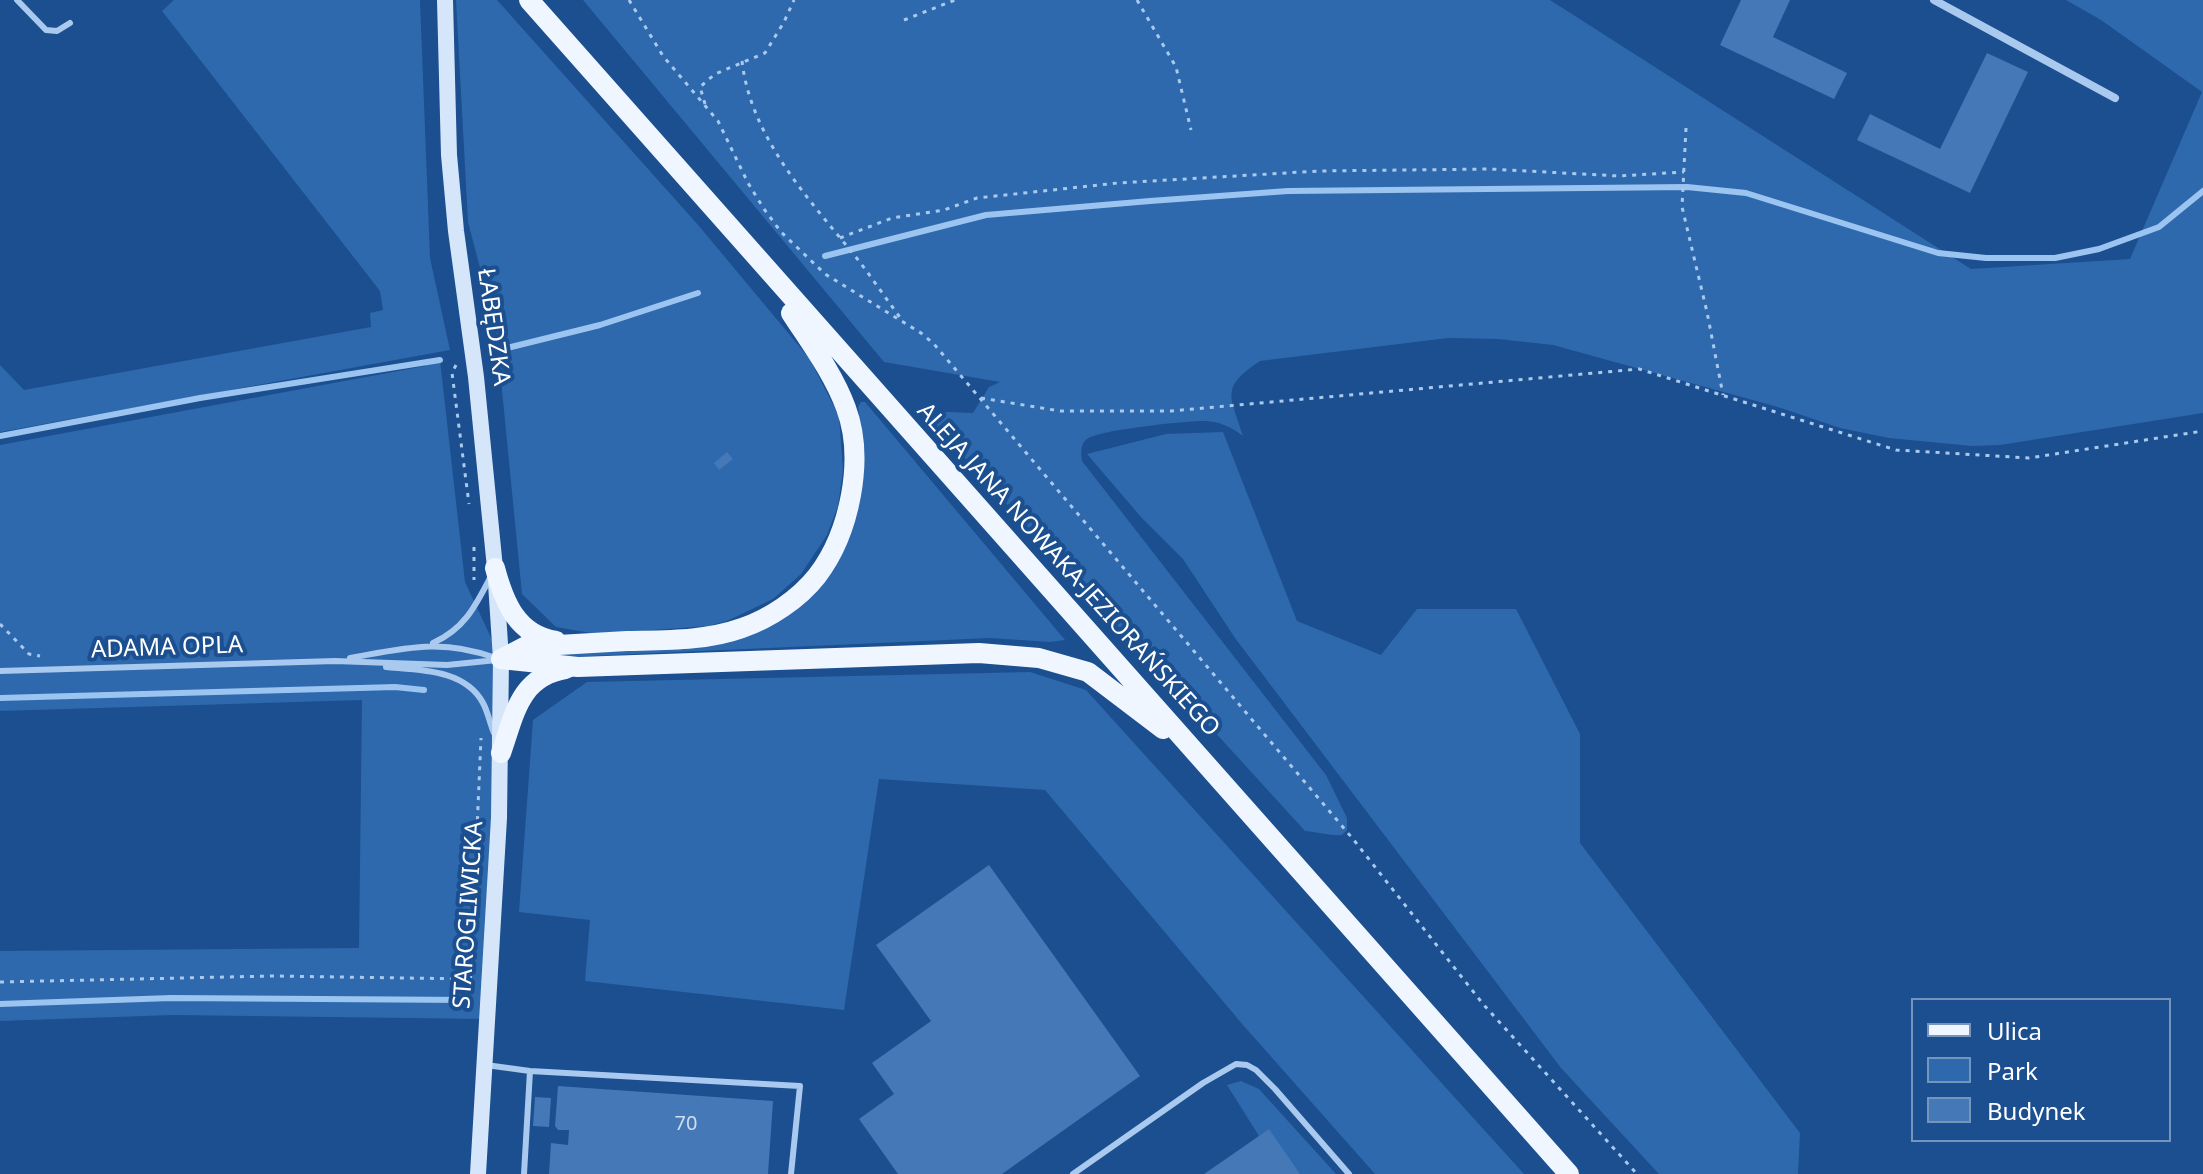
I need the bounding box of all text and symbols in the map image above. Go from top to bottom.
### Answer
street label: ŁABĘDZKA [471,267,515,387]
street label: ALEJA JANA NOWAKA-JEZIORAŃSKIEGO [911,397,1225,743]
street label: ADAMA OPLA [90,631,244,665]
street label: STAROGLIWICKA [448,820,490,1010]
legend [1911,998,2171,1142]
text: Ulica [1987,1014,2042,1047]
text: Park [1987,1054,2038,1087]
text: Budynek [1987,1094,2086,1127]
house number: 70 [675,1112,697,1136]

